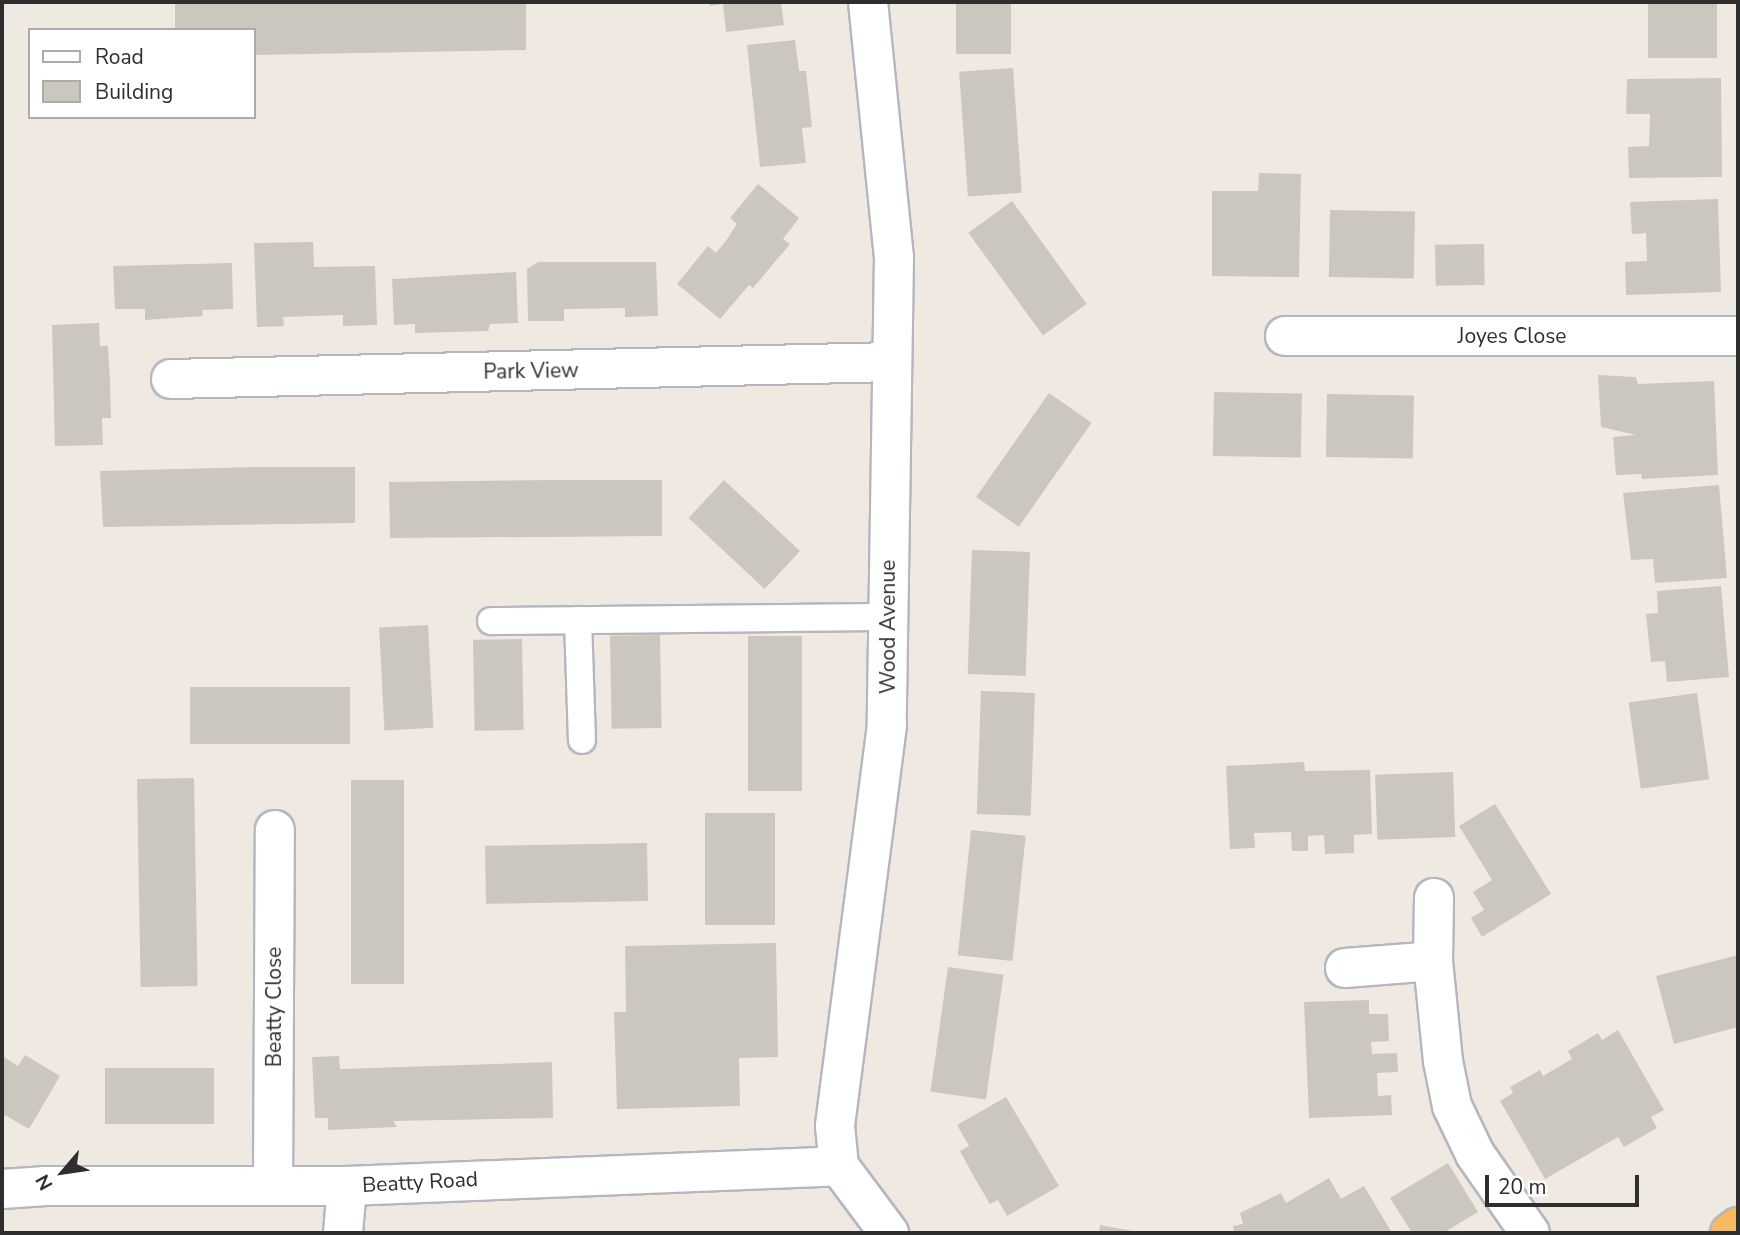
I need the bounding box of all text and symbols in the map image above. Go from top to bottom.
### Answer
legend [28,28,256,119]
text: Road [95,43,144,71]
text: Building [95,78,173,106]
street label: Joyes Close [1458,323,1566,349]
street label: Park View [483,358,579,384]
street label: Wood Avenue [875,560,901,694]
street label: Beatty Close [261,947,287,1067]
north arrow [28,1137,98,1207]
scale bar [1488,1162,1642,1206]
street label: Beatty Road [361,1166,479,1198]
text: N [30,1170,59,1195]
text: 20 m [1498,1173,1547,1201]

